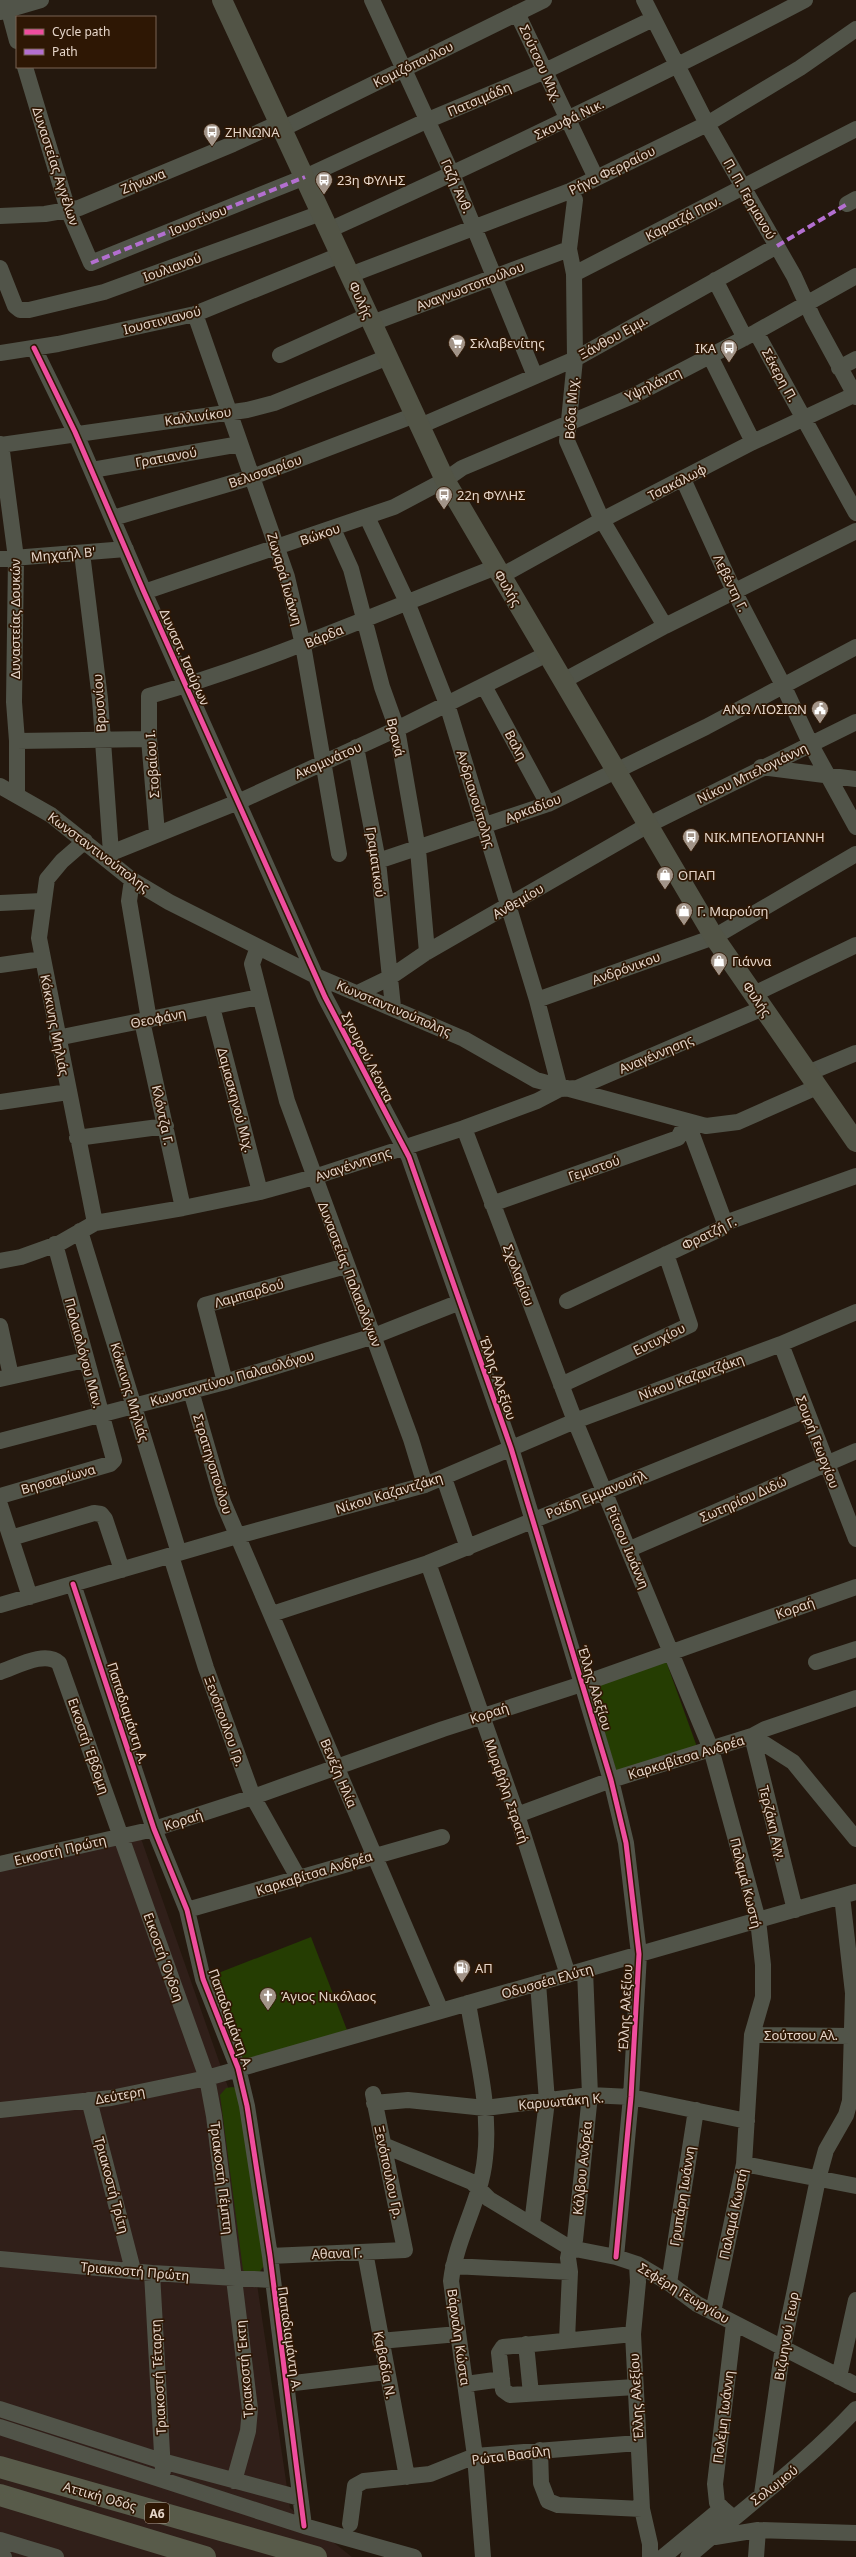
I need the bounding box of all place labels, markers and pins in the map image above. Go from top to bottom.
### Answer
bus stop icon: ΖΗΝΩΝΑ [202,122,222,147]
place label: ΖΗΝΩΝΑ [225,123,280,141]
bus stop icon: 23η ΦΥΛΗΣ [314,170,334,195]
place label: 23η ΦΥΛΗΣ [337,171,406,189]
supermarket icon: Σκλαβενίτης [447,333,467,358]
place label: Σκλαβενίτης [470,334,545,352]
bus stop icon: ΙΚΑ [719,338,739,363]
place label: ΙΚΑ [695,339,717,357]
bus stop icon: 22η ΦΥΛΗΣ [434,485,454,510]
place label: 22η ΦΥΛΗΣ [457,486,526,504]
public building icon: ΑΝΩ ΛΙΟΣΙΩΝ [810,699,830,724]
place label: ΑΝΩ ΛΙΟΣΙΩΝ [723,700,807,718]
bus stop icon: ΝΙΚ.ΜΠΕΛΟΓΙΑΝΝΗ [681,827,701,852]
place label: ΝΙΚ.ΜΠΕΛΟΓΙΑΝΝΗ [704,828,825,846]
shop icon: ΟΠΑΠ [655,865,675,890]
place label: ΟΠΑΠ [678,866,715,884]
shop icon: Γ. Μαρούση [674,901,694,926]
place label: Γ. Μαρούση [697,902,769,920]
shop icon: Γιάννα [709,951,729,976]
place label: Γιάννα [732,952,771,970]
fuel station icon: ΑΠ [452,1958,472,1983]
place label: ΑΠ [475,1959,493,1977]
church icon: Άγιος Νικόλαος [258,1986,278,2011]
place label: Άγιος Νικόλαος [281,1987,376,2005]

